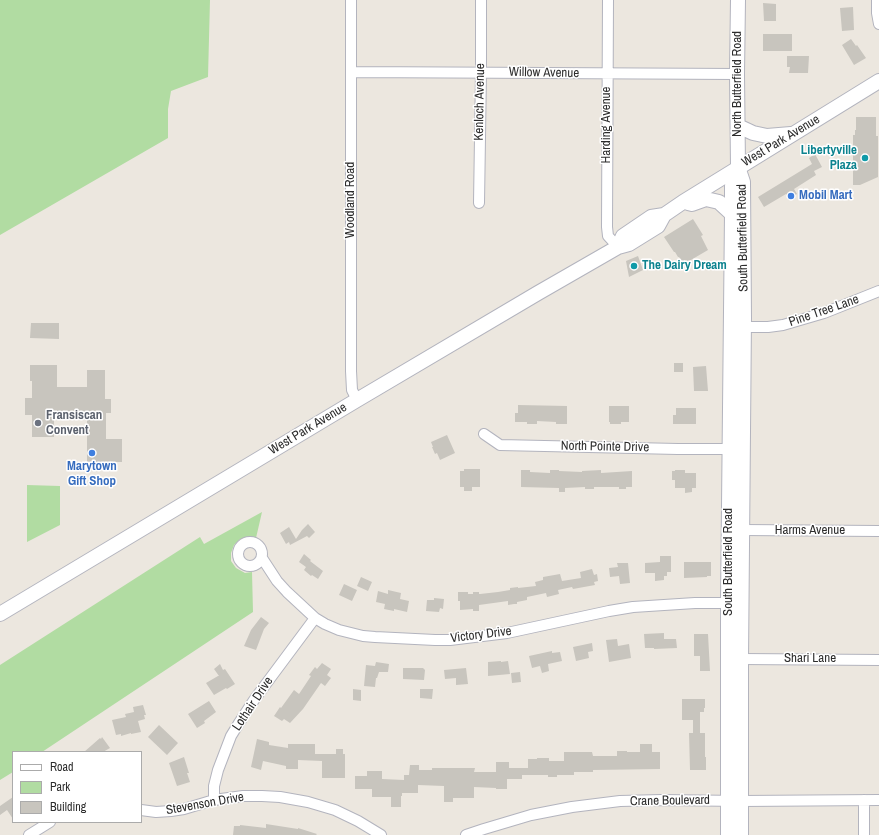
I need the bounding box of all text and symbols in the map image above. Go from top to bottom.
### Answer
street label: North Butterfield Road [730,31,746,137]
street label: Kenloch Avenue [472,63,488,141]
street label: Willow Avenue [509,65,579,81]
street label: Harding Avenue [599,87,615,163]
street label: West Park Avenue [739,112,823,170]
place label: Libertyville Plaza [801,143,857,174]
marker: Libertyville Plaza [860,153,870,163]
street label: Woodland Road [343,162,359,238]
street label: South Butterfield Road [734,184,752,292]
place label: Mobil Mart [799,188,852,204]
marker: Mobil Mart [786,191,796,201]
place label: The Dairy Dream [642,258,727,274]
marker: The Dairy Dream [629,261,639,271]
street label: Pine Tree Lane [787,292,861,330]
street label: West Park Avenue [266,400,350,458]
place label: Fransiscan Convent [46,408,102,439]
marker: Fransiscan Convent [33,418,43,428]
street label: North Pointe Drive [561,438,649,456]
marker: Marytown Gift Shop [87,448,97,458]
place label: Marytown Gift Shop [67,459,117,490]
street label: South Butterfield Road [721,508,737,616]
street label: Harms Avenue [775,523,845,539]
street label: Victory Drive [450,624,512,646]
street label: Shari Lane [784,651,836,667]
street label: Lothair Drive [229,674,277,734]
legend [12,751,142,823]
text: Road [50,759,74,775]
text: Park [50,779,70,795]
street label: Stevenson Drive [165,789,245,819]
street label: Crane Boulevard [630,793,710,809]
text: Building [50,799,86,815]

